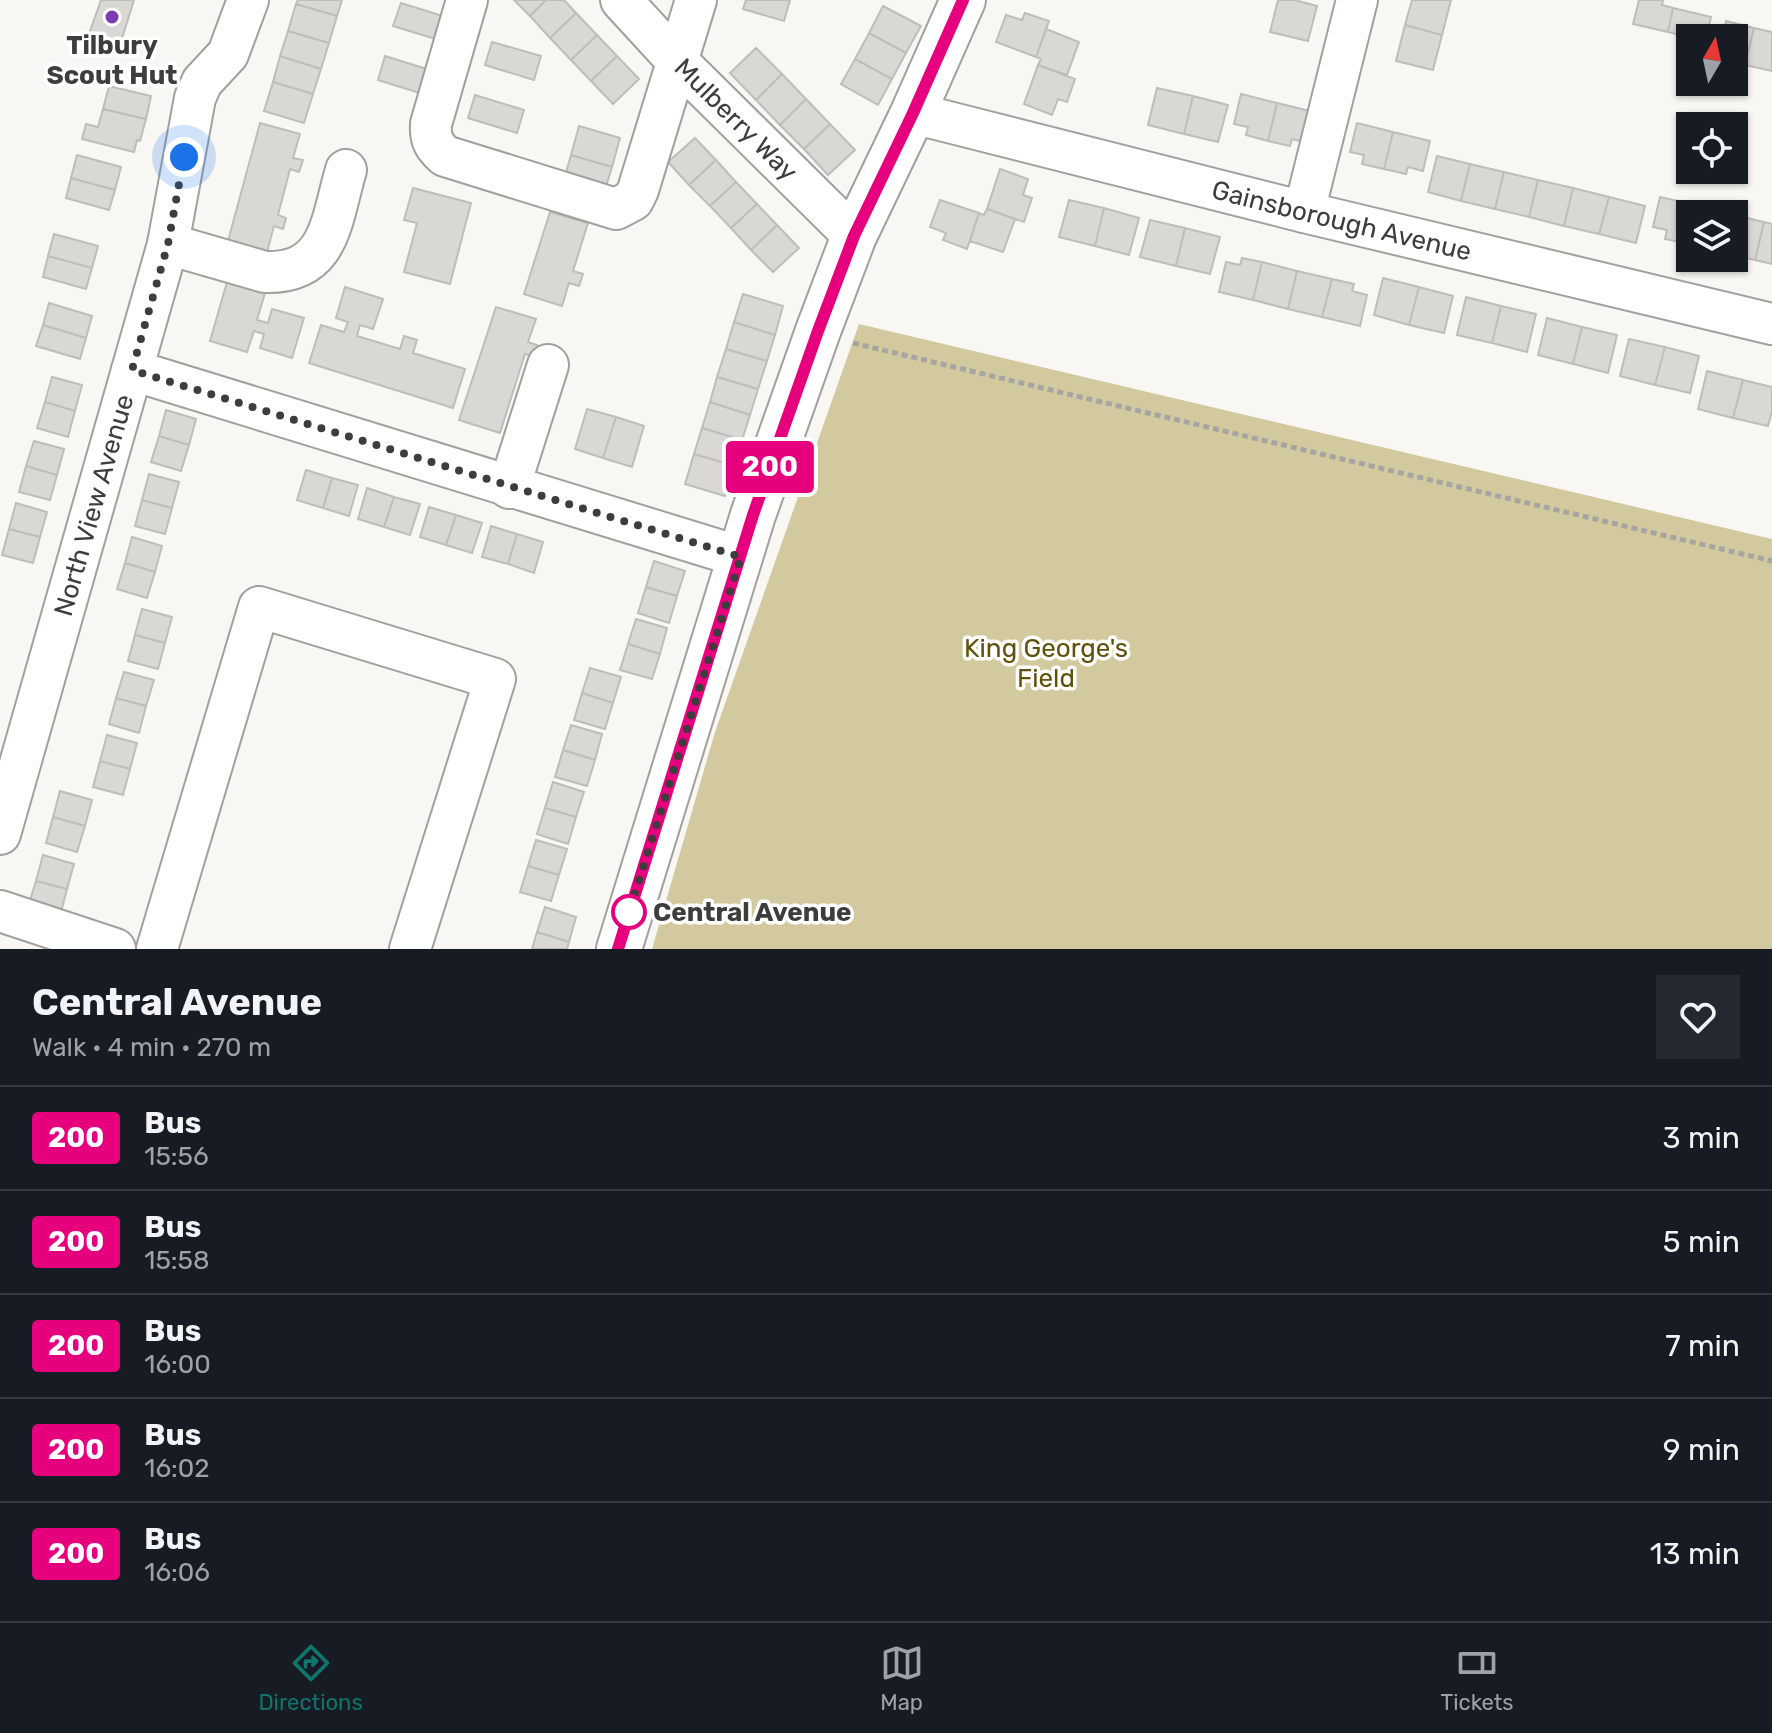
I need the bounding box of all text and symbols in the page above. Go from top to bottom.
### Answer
marker: Tilbury Scout Hut [103,8,121,26]
north arrow [1676,24,1748,96]
map controls [1676,24,1748,272]
place label: Tilbury Scout Hut [47,30,178,91]
street label: Mulberry Way [668,52,804,187]
button: locate [1676,112,1748,184]
your location [164,137,204,177]
street label: Gainsborough Avenue [1209,174,1475,268]
button: layers [1676,200,1748,272]
street label: North View Avenue [48,391,140,620]
line badge: 200 [724,441,816,493]
text: 200 [742,450,798,483]
park label: King George's Field [964,633,1128,694]
marker: Central Avenue [612,895,646,929]
place label: Central Avenue [653,897,852,928]
button: heart [1656,975,1740,1059]
text: Central Avenue [32,979,322,1025]
text: Walk · 4 min · 270 m [32,1032,271,1063]
text: Bus [144,1105,201,1141]
text: 3 min [1663,1120,1740,1156]
text: 200 [48,1121,104,1154]
text: 15:56 [144,1141,209,1172]
text: Bus [144,1209,201,1245]
text: 5 min [1663,1224,1740,1260]
text: 200 [48,1225,104,1258]
text: 15:58 [144,1245,210,1276]
text: Bus [144,1313,201,1349]
text: 7 min [1665,1328,1740,1364]
text: 200 [48,1329,104,1362]
text: 16:00 [144,1349,211,1380]
text: Bus [144,1417,201,1453]
text: 9 min [1663,1432,1740,1468]
text: 200 [48,1433,104,1466]
text: 16:02 [144,1453,210,1484]
text: Bus [144,1521,201,1557]
text: 13 min [1650,1536,1740,1572]
text: 200 [48,1537,104,1570]
text: 16:06 [144,1557,210,1588]
tab: Directions [258,1641,363,1716]
tab: Map [880,1641,924,1716]
tab: Tickets [1441,1641,1514,1716]

